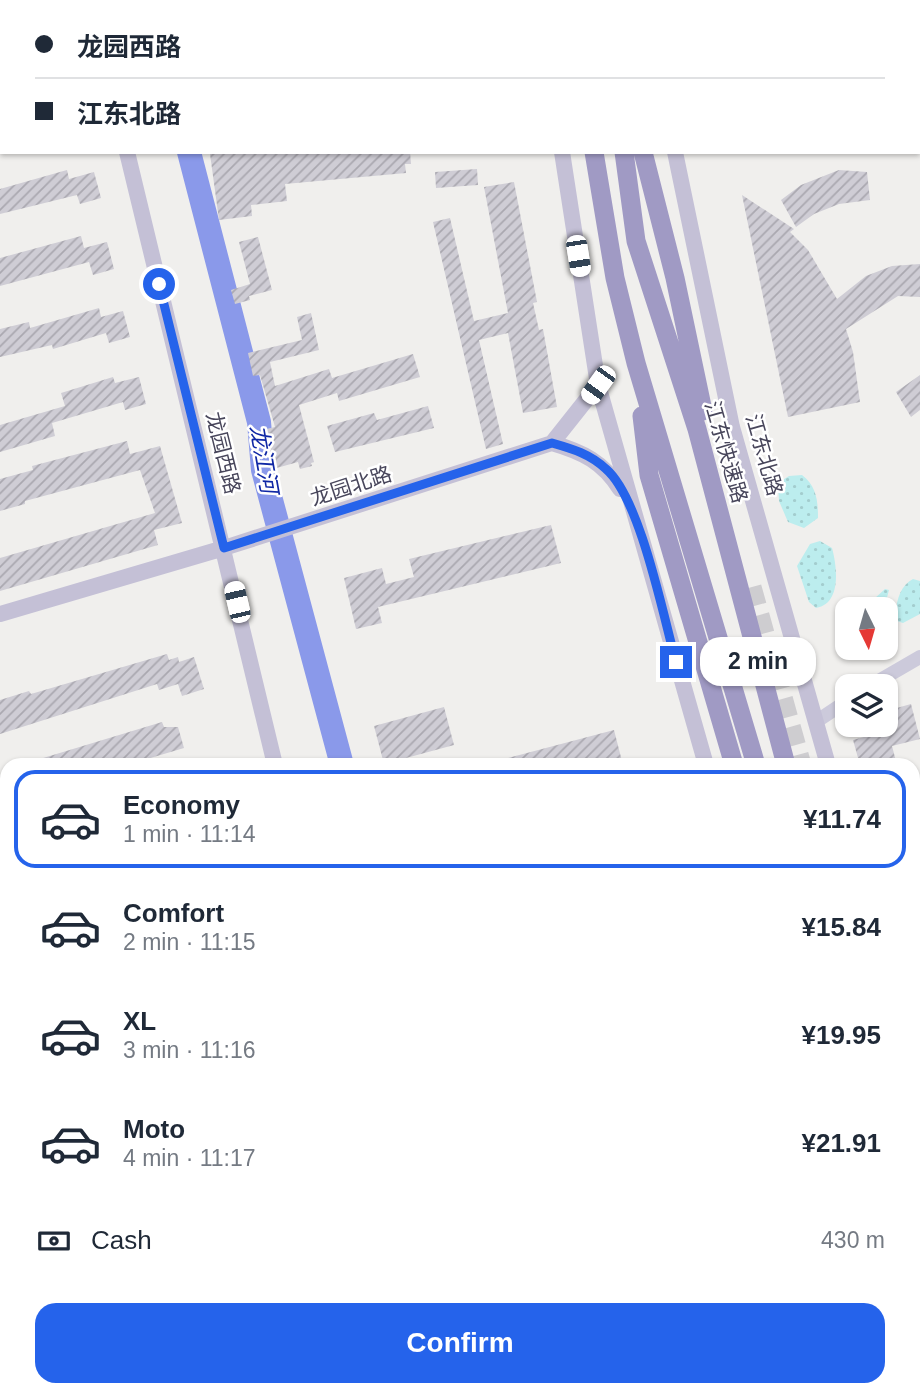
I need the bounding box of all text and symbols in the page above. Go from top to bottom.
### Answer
text: 龙园西路 [77,32,181,62]
text: 江东北路 [77,99,181,129]
car [565,234,592,278]
route start [143,268,175,300]
car [578,362,619,408]
street label: 江东快速路 [701,398,752,505]
street label: 龙园西路 [202,409,245,496]
street label: 江东北路 [742,411,787,498]
water label: 龙江河 [245,423,283,499]
street label: 龙园北路 [307,462,394,509]
car [223,579,252,625]
north arrow [835,597,898,660]
map controls [835,597,898,737]
callout: 2 min [700,638,816,686]
route end [660,646,692,678]
text: 2 min [728,648,788,674]
button: layers [835,674,898,737]
icon: car [39,788,102,851]
text: Economy [123,790,240,820]
text: ¥11.74 [803,804,881,834]
text: 1 min · 11:14 [123,821,256,847]
icon: car [39,896,102,959]
text: Comfort [123,898,224,928]
text: ¥15.84 [801,912,881,942]
text: 2 min · 11:15 [123,929,256,955]
icon: car [39,1004,102,1067]
text: XL [123,1006,156,1036]
text: ¥19.95 [801,1020,881,1050]
text: 3 min · 11:16 [123,1037,256,1063]
icon: car [39,1112,102,1175]
text: Moto [123,1114,185,1144]
text: ¥21.91 [801,1128,881,1158]
text: 4 min · 11:17 [123,1145,256,1171]
icon: cash [35,1222,73,1260]
text: Cash [91,1225,152,1255]
text: 430 m [821,1227,885,1253]
button: Confirm [35,1303,885,1383]

